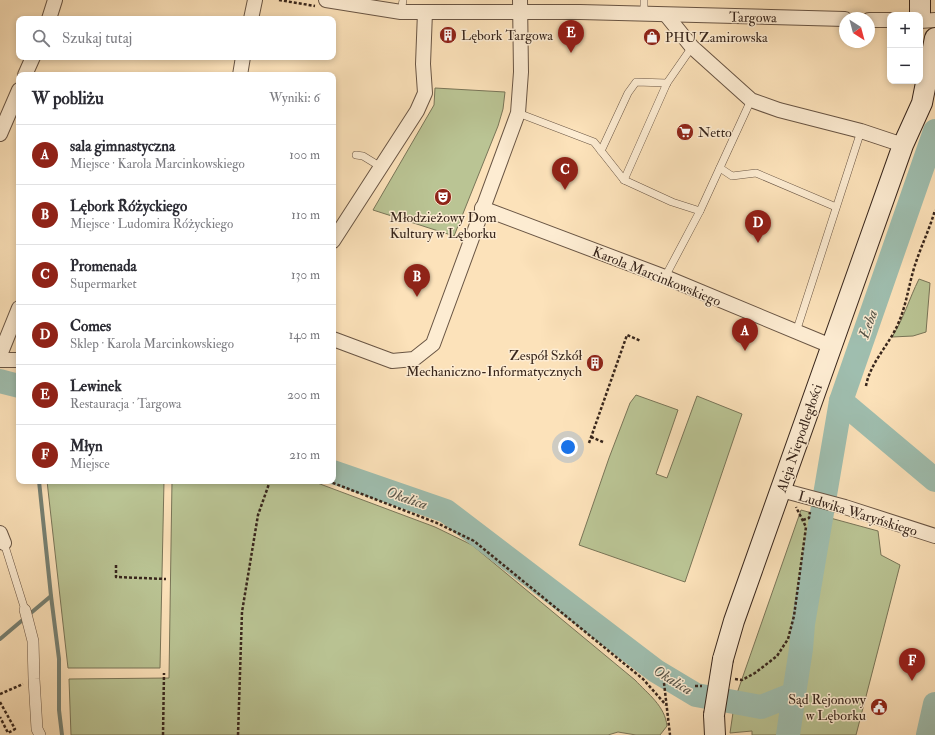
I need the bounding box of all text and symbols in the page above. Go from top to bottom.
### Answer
street label: Targowa [729,9,777,26]
north arrow [839,12,875,48]
map controls [887,12,923,84]
button: + [887,12,923,48]
search box [16,16,336,60]
pin: E [558,20,584,53]
building icon: Lębork Targowa [438,25,458,45]
icon: search [30,27,52,49]
place label: Lębork Targowa [461,27,553,44]
shop icon: PHU Zamirowska [642,27,662,47]
text: Szukaj tutaj [62,29,132,48]
place label: PHU Zamirowska [665,29,768,46]
button: − [887,48,923,84]
text: W pobliżu [32,88,104,109]
text: Wyniki: 6 [269,90,320,106]
supermarket icon: Netto [675,122,695,142]
place label: Netto [698,124,732,141]
text: sala gimnastyczna [70,137,175,156]
text: A [41,147,49,163]
text: 100 m [289,147,320,163]
text: Miejsce · Karola Marcinkowskiego [70,156,245,172]
pin: C [552,157,578,190]
theatre icon: Młodzieżowy Dom Kultury w Lęborku [433,187,453,207]
text: Lębork Różyckiego [70,197,187,216]
text: B [41,207,49,223]
text: 110 m [291,207,320,223]
place label: Młodzieżowy Dom Kultury w Lęborku [389,209,497,243]
pin: D [745,210,771,243]
text: Miejsce · Ludomira Różyckiego [70,216,233,232]
street label: Karola Marcinkowskiego [590,243,724,310]
text: Promenada [70,257,137,276]
pin: B [404,264,430,297]
text: C [40,267,50,283]
text: 130 m [291,267,320,283]
text: Supermarket [70,276,137,292]
water label: Łeba [854,307,882,342]
text: Comes [70,317,111,336]
pin: A [732,318,758,351]
text: D [40,327,50,343]
text: 140 m [289,327,320,343]
text: Sklep · Karola Marcinkowskiego [70,336,234,352]
place label: Zespół Szkół Mechaniczno-Informatycznych [406,347,583,381]
building icon: Zespół Szkół Mechaniczno-Informatycznych [585,353,605,373]
text: Lewinek [70,377,122,396]
street label: Aleja Niepodległości [773,381,827,496]
text: E [40,387,50,403]
text: 200 m [287,387,320,403]
text: Restauracja · Targowa [70,396,181,412]
text: Młyn [70,437,103,456]
your location [558,437,578,457]
text: F [41,447,49,463]
text: 210 m [289,447,320,463]
text: Miejsce [70,456,110,472]
water label: Okalica [384,483,430,514]
street label: Ludwika Waryńskiego [796,487,920,541]
pin: F [899,648,925,681]
water label: Okalica [650,661,696,700]
place label: Sąd Rejonowy w Lęborku [788,691,867,724]
public building icon: Sąd Rejonowy w Lęborku [869,697,889,717]

